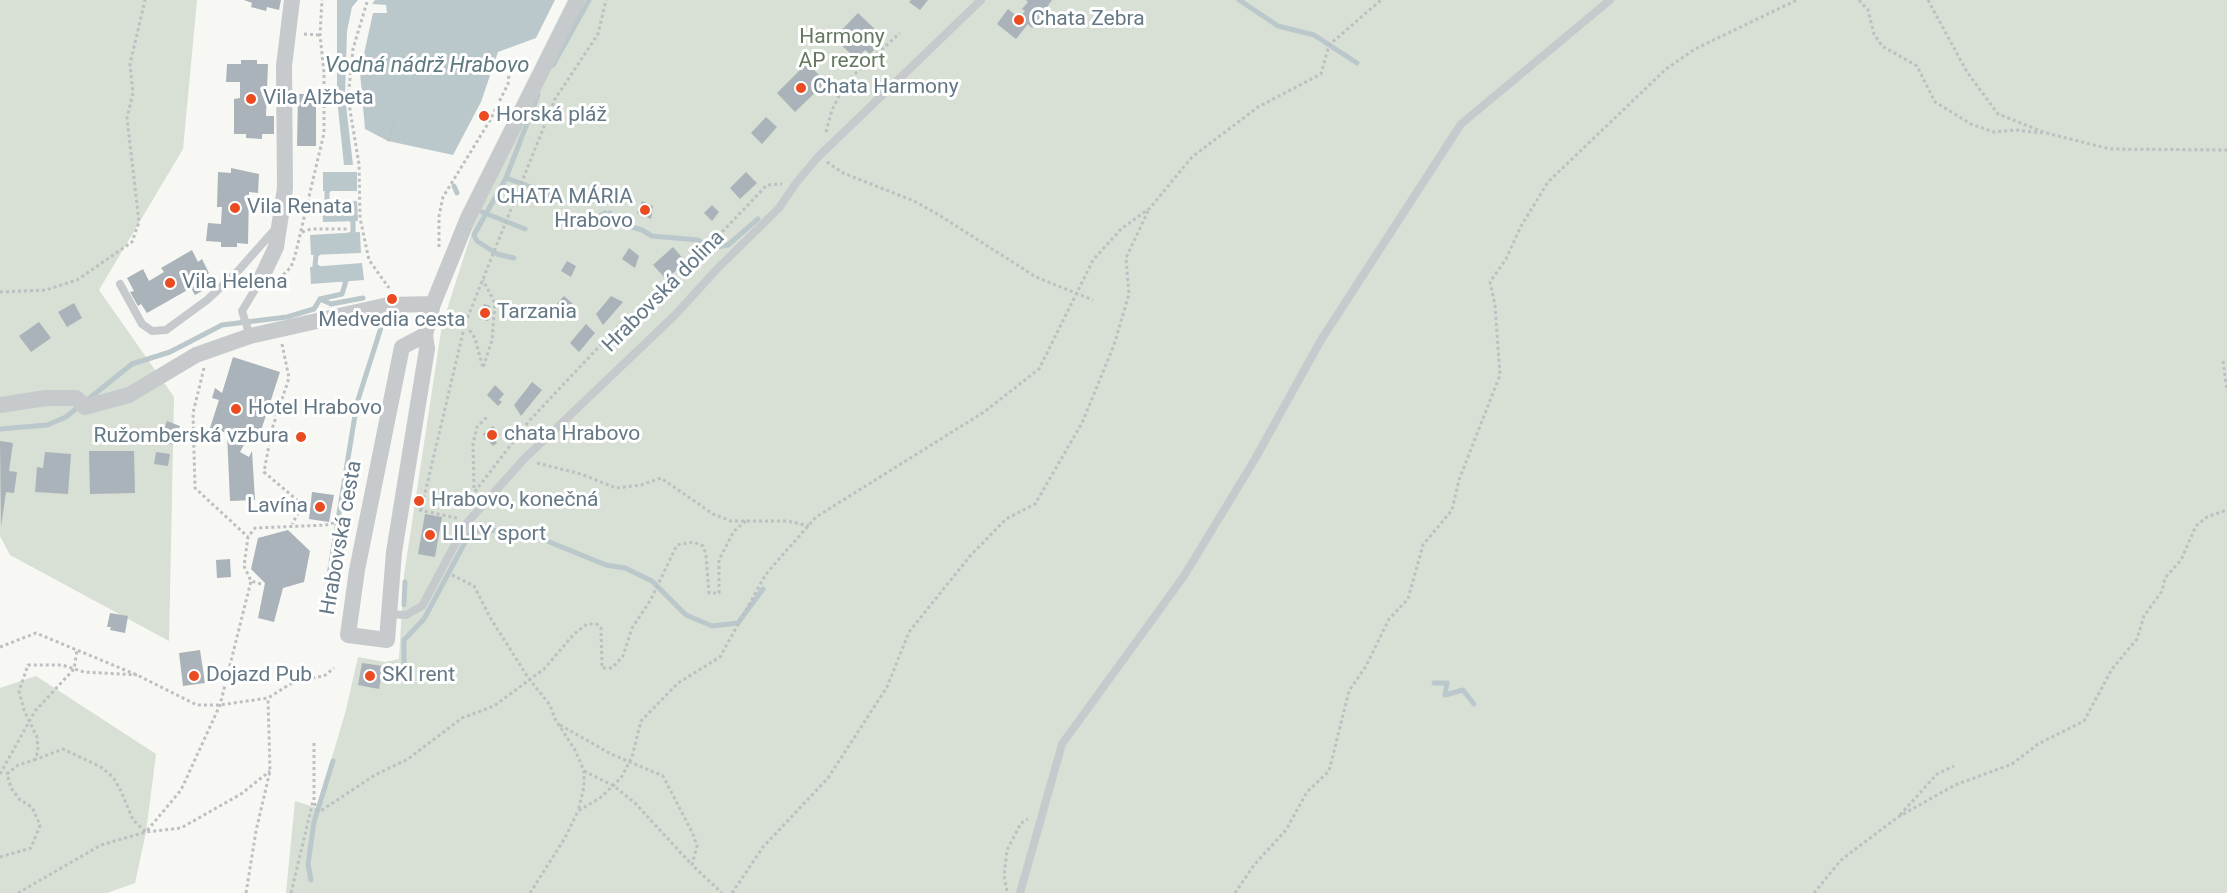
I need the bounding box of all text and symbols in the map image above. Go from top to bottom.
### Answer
place label: Chata Zebra [1031,7,1145,33]
marker: Chata Zebra [1012,13,1026,27]
park label: Harmony AP rezort [799,25,885,75]
water label: Vodná nádrž Hrabovo [325,53,529,79]
place label: Chata Harmony [813,75,959,101]
marker: Chata Harmony [794,81,808,95]
place label: Vila Alžbeta [263,86,374,112]
marker: Vila Alžbeta [244,92,258,106]
place label: Horská pláž [496,103,607,129]
marker: Horská pláž [477,109,491,123]
place label: CHATA MÁRIA Hrabovo [496,185,633,235]
place label: Vila Renata [247,195,353,221]
marker: Vila Renata [228,201,242,215]
marker: CHATA MÁRIA Hrabovo [638,203,652,217]
street label: Hrabovská dolina [598,226,730,358]
place label: Vila Helena [182,270,288,296]
marker: Vila Helena [163,276,177,290]
marker: Medvedia cesta [385,292,399,306]
place label: Tarzania [497,300,577,326]
marker: Tarzania [478,306,492,320]
place label: Medvedia cesta [318,308,466,334]
place label: Hotel Hrabovo [248,396,382,422]
marker: Hotel Hrabovo [229,402,243,416]
place label: chata Hrabovo [504,422,640,448]
place label: Ružomberská vzbura [94,424,289,450]
marker: chata Hrabovo [485,428,499,442]
marker: Ružomberská vzbura [294,430,308,444]
street label: Hrabovská cesta [316,459,368,617]
place label: Hrabovo, konečná [431,488,598,514]
place label: Lavína [247,494,308,520]
marker: Hrabovo, konečná [412,494,426,508]
marker: Lavína [313,500,327,514]
place label: LILLY sport [442,522,546,548]
marker: LILLY sport [423,528,437,542]
place label: Dojazd Pub [206,663,312,689]
place label: SKI rent [382,663,455,689]
marker: Dojazd Pub [187,669,201,683]
marker: SKI rent [363,669,377,683]

